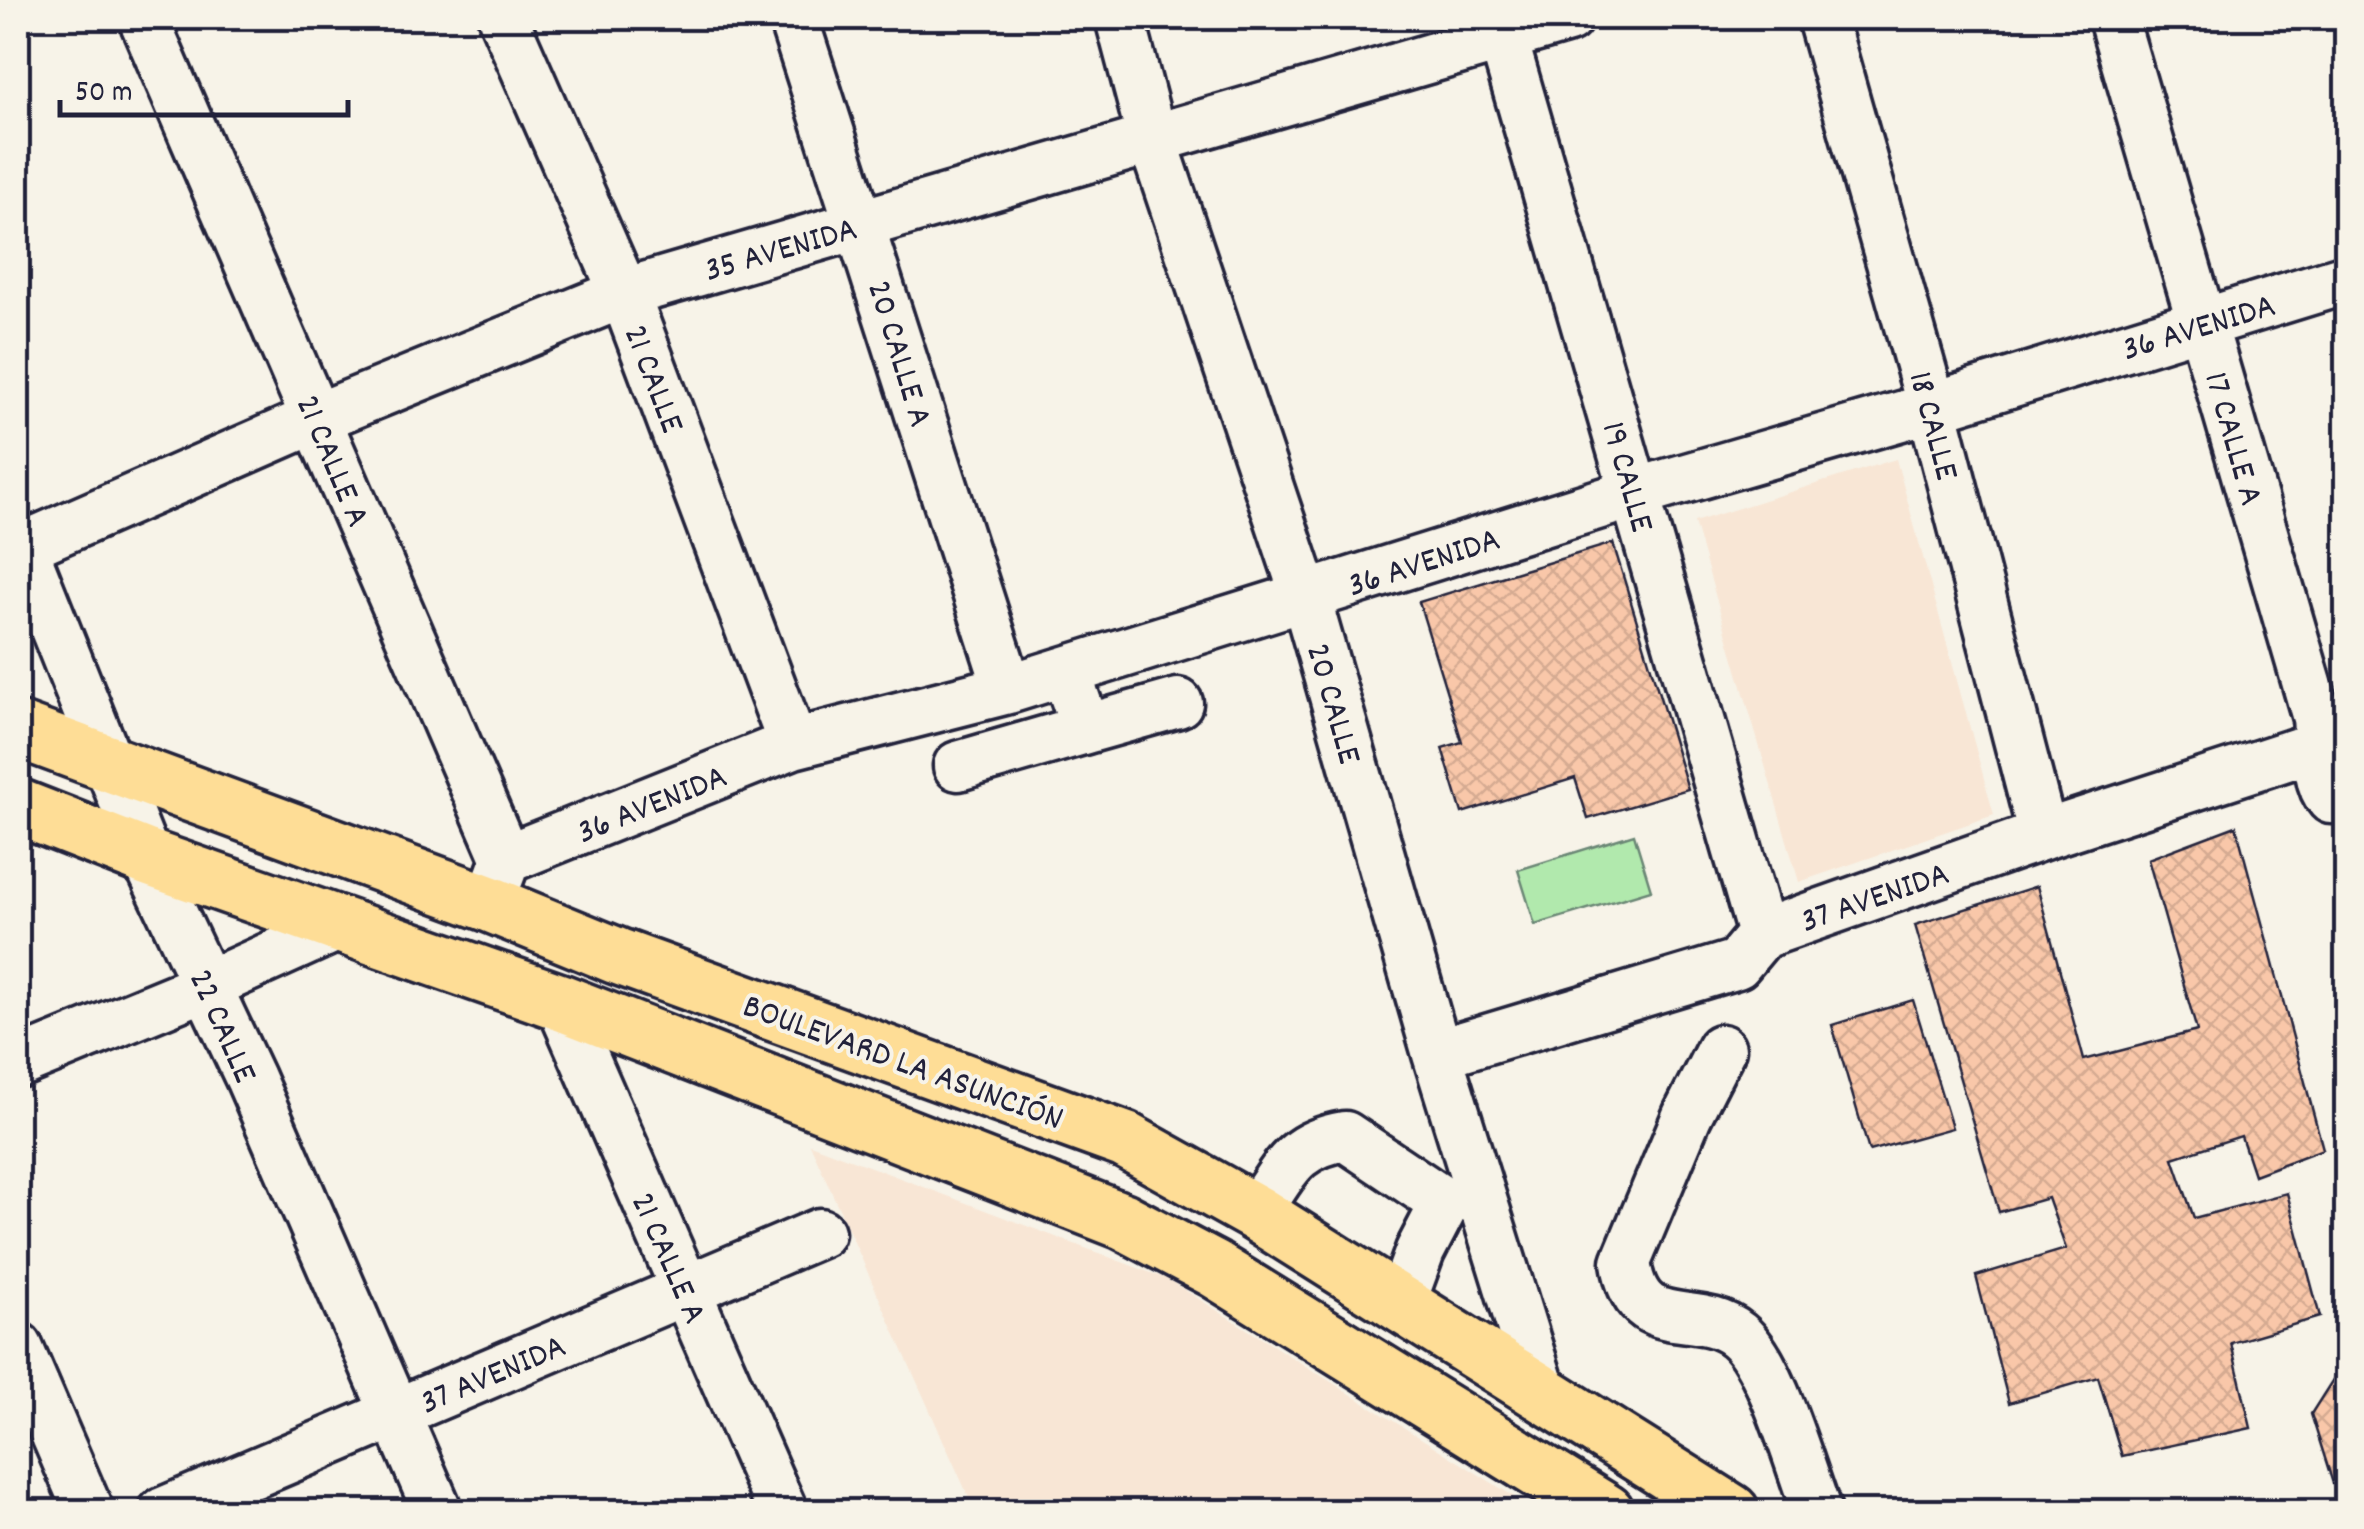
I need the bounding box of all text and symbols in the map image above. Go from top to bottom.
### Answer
scale bar [60,55,348,117]
text: 50 m [75,73,133,116]
street label: 35 AVENIDA [699,206,864,297]
street label: 20 CALLE A [851,275,943,434]
street label: 36 AVENIDA [2117,283,2282,377]
street label: 21 CALLE [608,319,695,441]
street label: 18 CALLE [1893,366,1970,486]
street label: 17 CALLE A [2188,367,2274,512]
street label: 21 CALLE A [280,388,381,536]
street label: 19 CALLE [1586,416,1665,539]
street label: 36 AVENIDA [1342,517,1507,613]
street label: 20 CALLE [1290,638,1372,771]
street label: 36 AVENIDA [570,754,735,859]
street label: 37 AVENIDA [1795,851,1957,948]
street label: 22 CALLE [173,962,268,1092]
street label: BOULEVARD LA ASUNCIÓN [735,984,1069,1146]
street label: 21 CALLE A [615,1185,718,1333]
street label: 37 AVENIDA [413,1323,575,1430]

